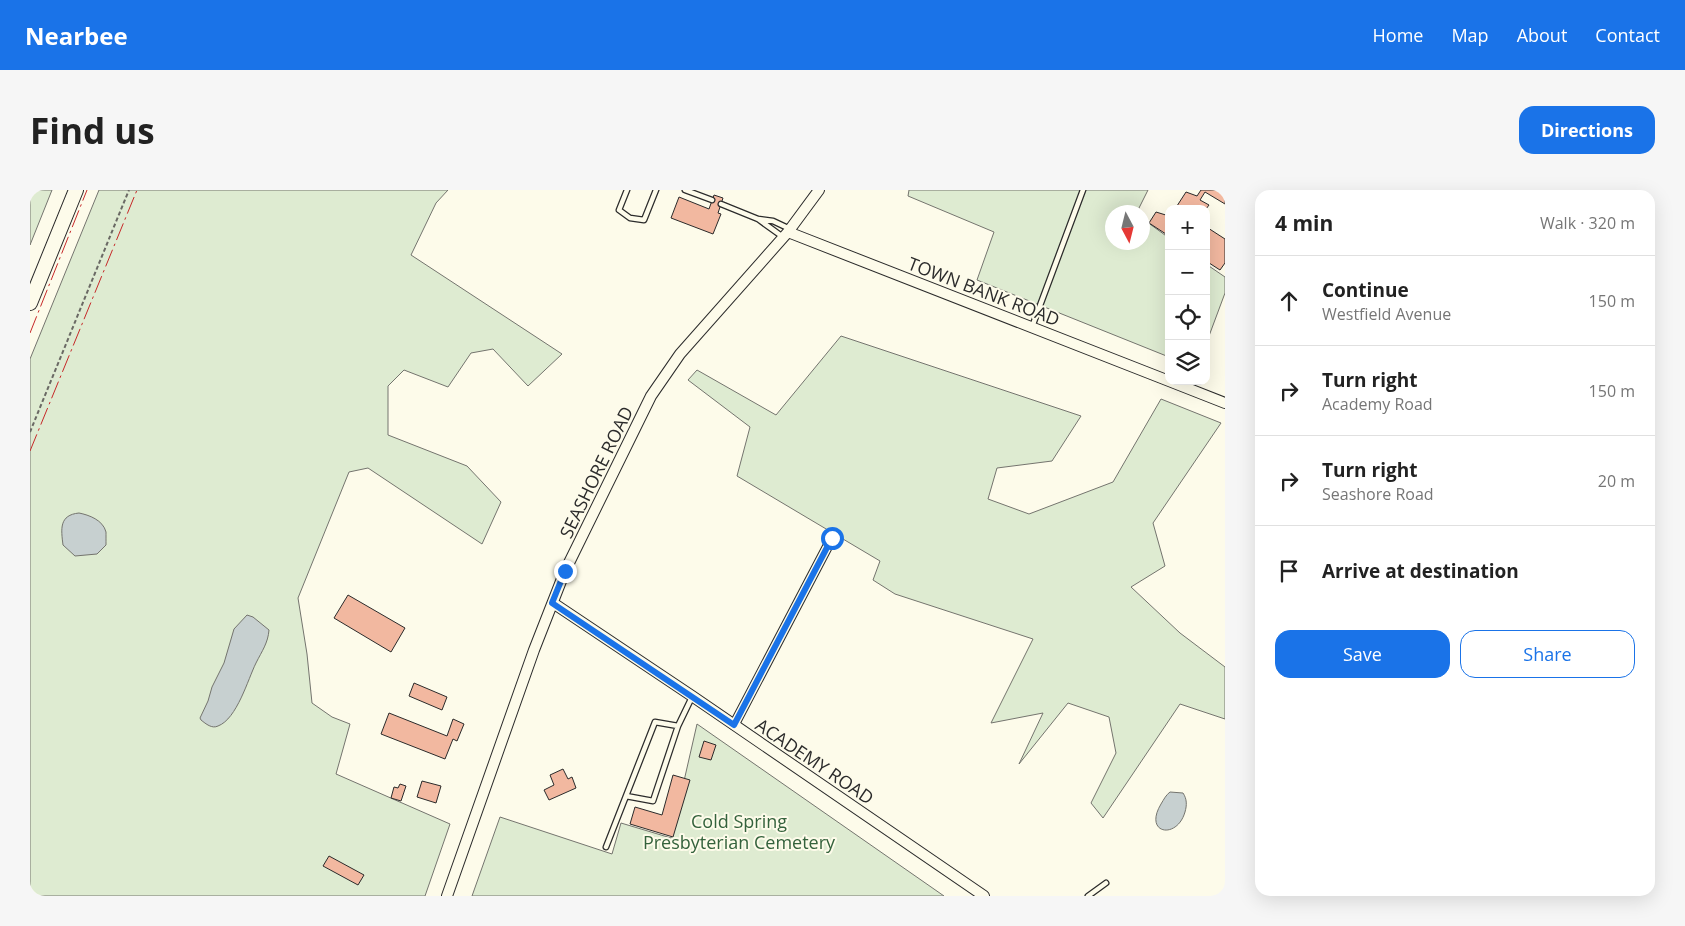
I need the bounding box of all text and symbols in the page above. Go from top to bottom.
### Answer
text: Nearbee [25,19,128,52]
text: Home [1373,23,1423,47]
text: Map [1451,23,1489,47]
text: About [1517,23,1567,47]
text: Contact [1595,23,1660,47]
button: Directions [1519,106,1655,154]
text: Find us [30,107,155,154]
north arrow [1105,205,1150,250]
map controls [1165,205,1210,385]
button: + [1165,205,1210,250]
text: 4 min [1275,209,1333,237]
text: Walk · 320 m [1540,212,1635,234]
button: − [1165,250,1210,295]
street label: TOWN BANK ROAD [905,251,1063,331]
text: Continue [1322,277,1409,303]
icon: ahead [1275,287,1303,315]
text: 150 m [1589,290,1635,312]
button: locate [1165,295,1210,340]
text: Westfield Avenue [1322,303,1451,325]
button: layers [1165,340,1210,385]
text: Turn right [1322,367,1417,393]
icon: right [1275,377,1303,405]
text: 150 m [1589,380,1635,402]
text: Academy Road [1322,393,1433,415]
street label: SEASHORE ROAD [554,402,638,542]
text: Turn right [1322,457,1417,483]
icon: right [1275,467,1303,495]
text: 20 m [1598,470,1635,492]
text: Seashore Road [1322,483,1434,505]
route start [821,527,844,550]
icon: arrive [1275,557,1303,585]
text: Arrive at destination [1322,558,1519,584]
route end [554,560,577,583]
button: Save [1275,630,1450,678]
button: Share [1460,630,1635,678]
street label: ACADEMY ROAD [751,713,879,809]
park label: Cold Spring Presbyterian Cemetery [643,809,836,854]

